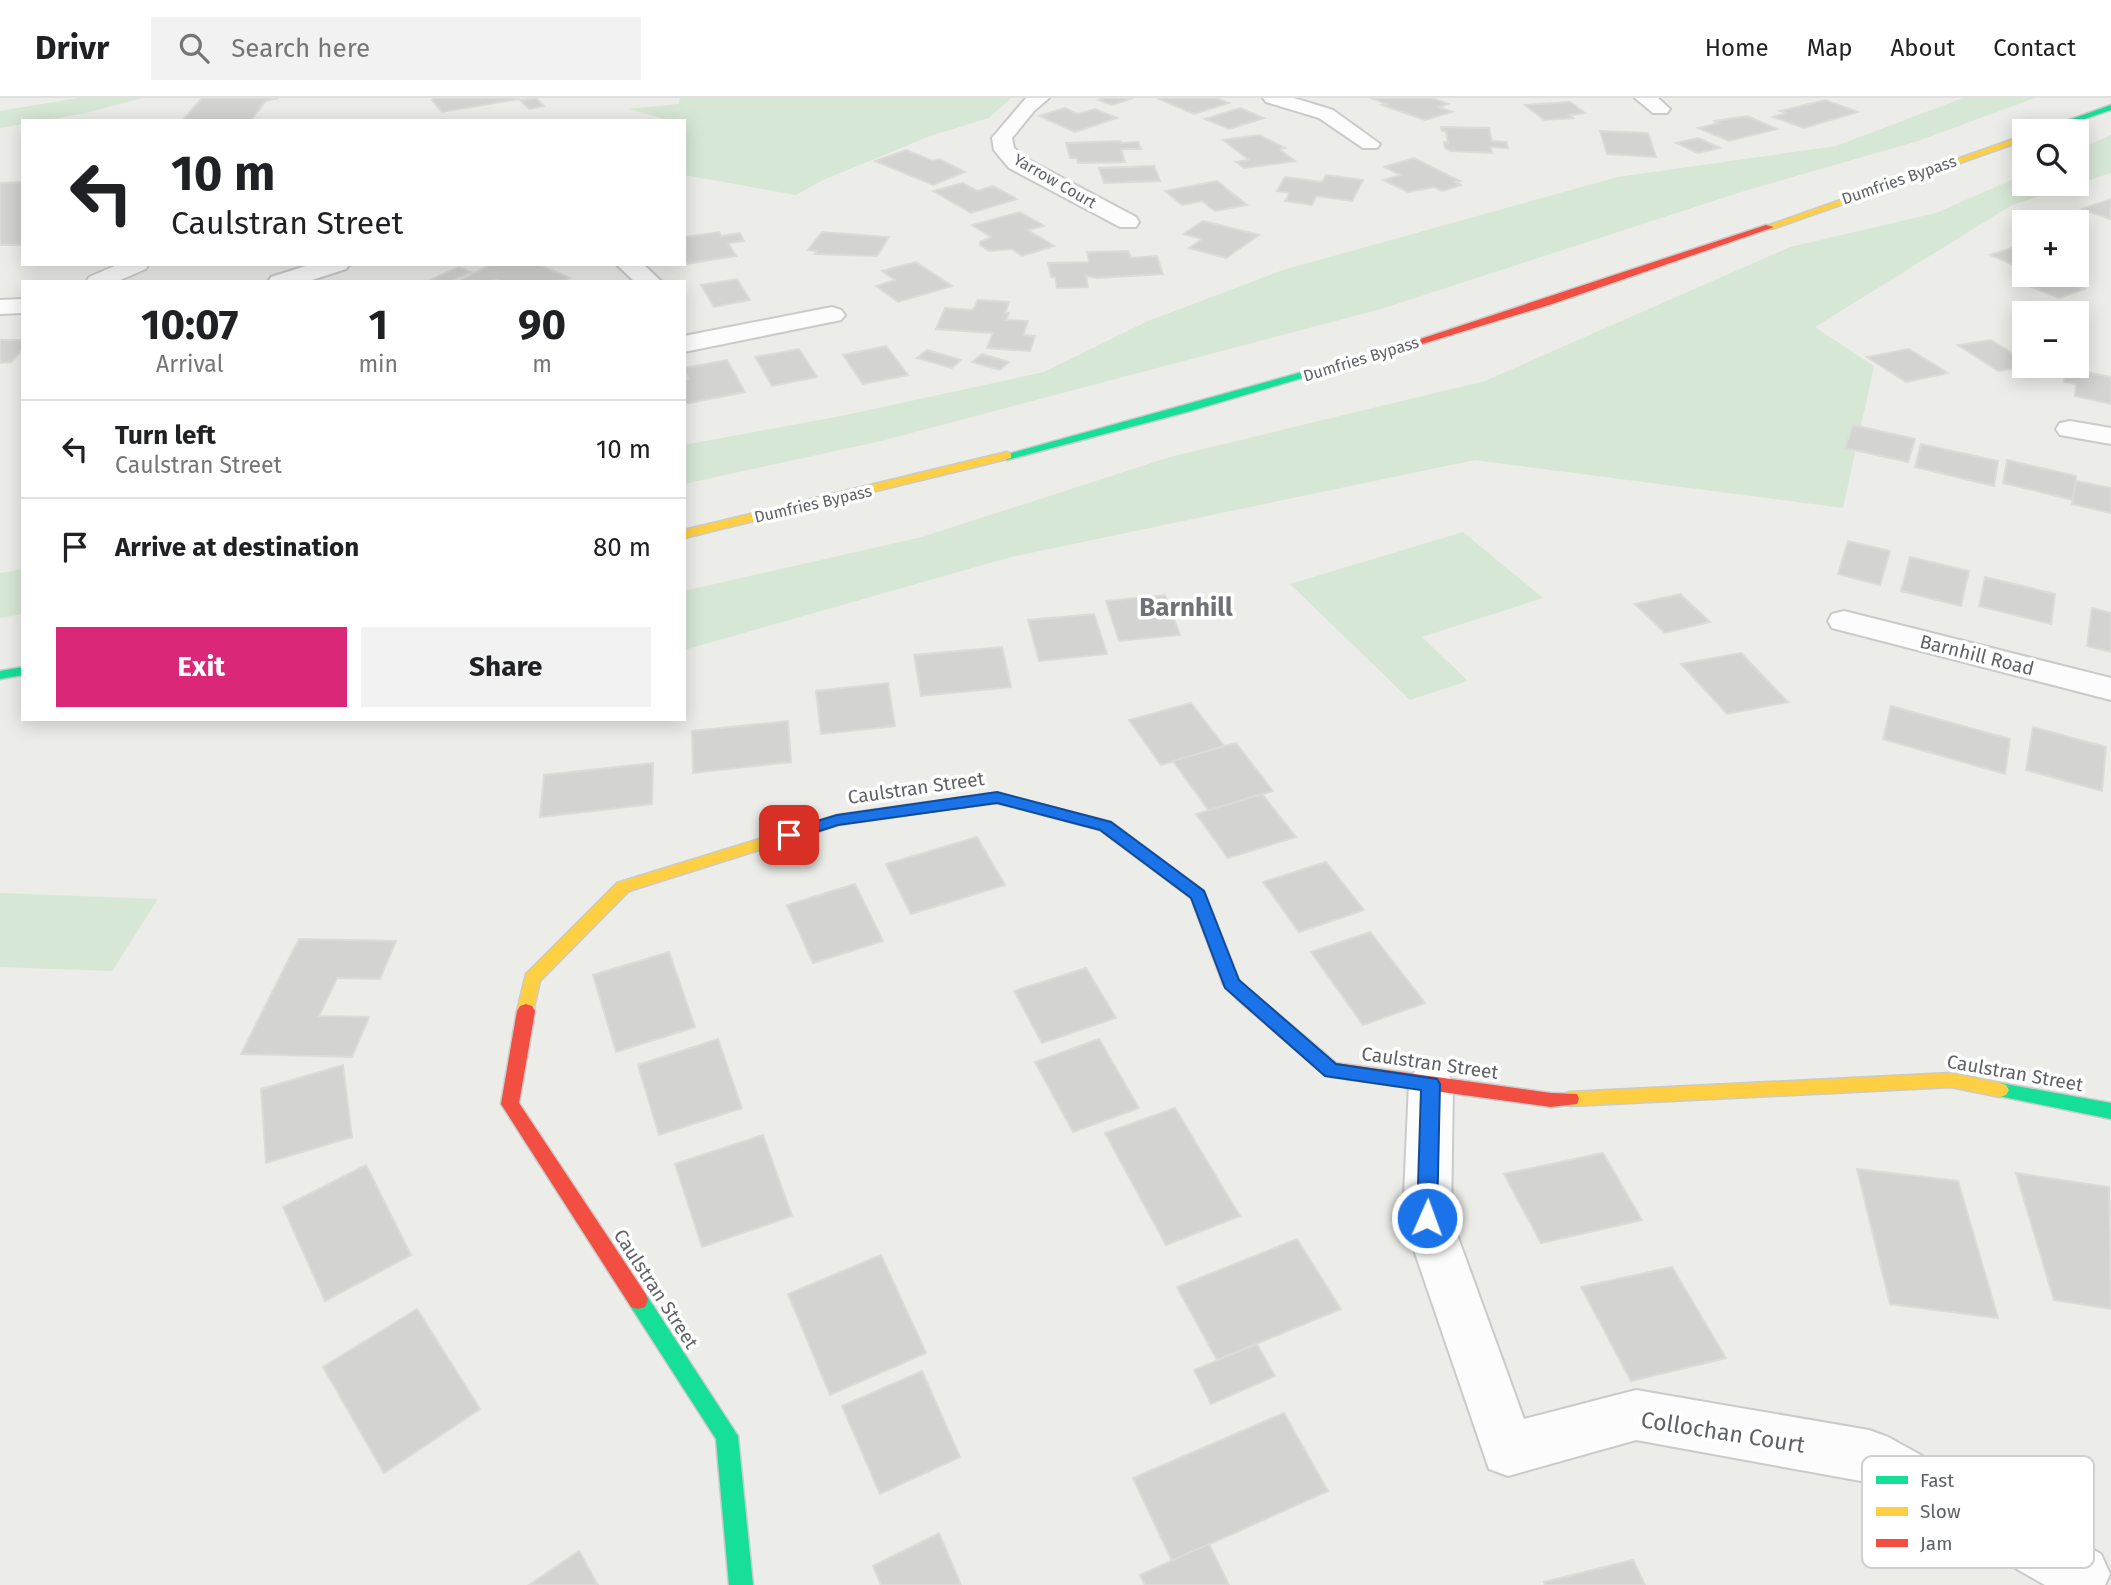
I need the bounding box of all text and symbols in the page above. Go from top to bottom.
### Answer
search box [151,17,641,80]
text: Drivr [35,28,109,68]
icon: search [175,29,213,67]
text: Search here [231,33,370,64]
text: Home [1705,34,1769,62]
text: Map [1807,34,1853,62]
text: About [1891,34,1955,62]
text: Contact [1993,34,2076,62]
map controls [2012,119,2089,378]
button: search [2012,119,2089,196]
text: 10 m [171,144,275,203]
icon: left [56,147,147,238]
street label: Yarrow Court [1010,150,1100,212]
street label: Dumfries Bypass [1839,151,1959,209]
text: Caulstran Street [171,204,403,242]
button: + [2012,210,2089,287]
text: 10:07 [141,300,238,350]
text: 1 [368,300,388,350]
text: 90 [518,300,566,350]
button: − [2012,301,2089,378]
street label: Dumfries Bypass [1301,332,1421,386]
text: Arrival [156,350,223,378]
text: min [358,350,398,378]
text: m [532,350,552,378]
text: Turn left [115,420,216,451]
icon: left [56,430,94,468]
text: 10 m [596,434,651,465]
text: Caulstran Street [115,451,282,479]
street label: Dumfries Bypass [752,481,874,527]
icon: arrive [56,528,94,566]
text: Arrive at destination [115,532,359,563]
text: 80 m [593,532,651,563]
district label: Barnhill [1139,592,1233,623]
button: Exit [56,627,347,707]
button: Share [361,627,651,707]
street label: Barnhill Road [1918,630,2036,680]
street label: Caulstran Street [846,767,986,809]
pin [759,805,819,865]
icon: arrive [770,816,808,854]
street label: Caulstran Street [1360,1042,1500,1084]
street label: Caulstran Street [1945,1050,2085,1096]
position arrow [1390,1181,1464,1255]
street label: Caulstran Street [609,1225,703,1353]
street label: Collochan Court [1639,1405,1808,1459]
legend [1862,1456,2094,1568]
text: Fast [1920,1469,1954,1492]
text: Slow [1920,1500,1961,1523]
text: Jam [1920,1532,1952,1555]

